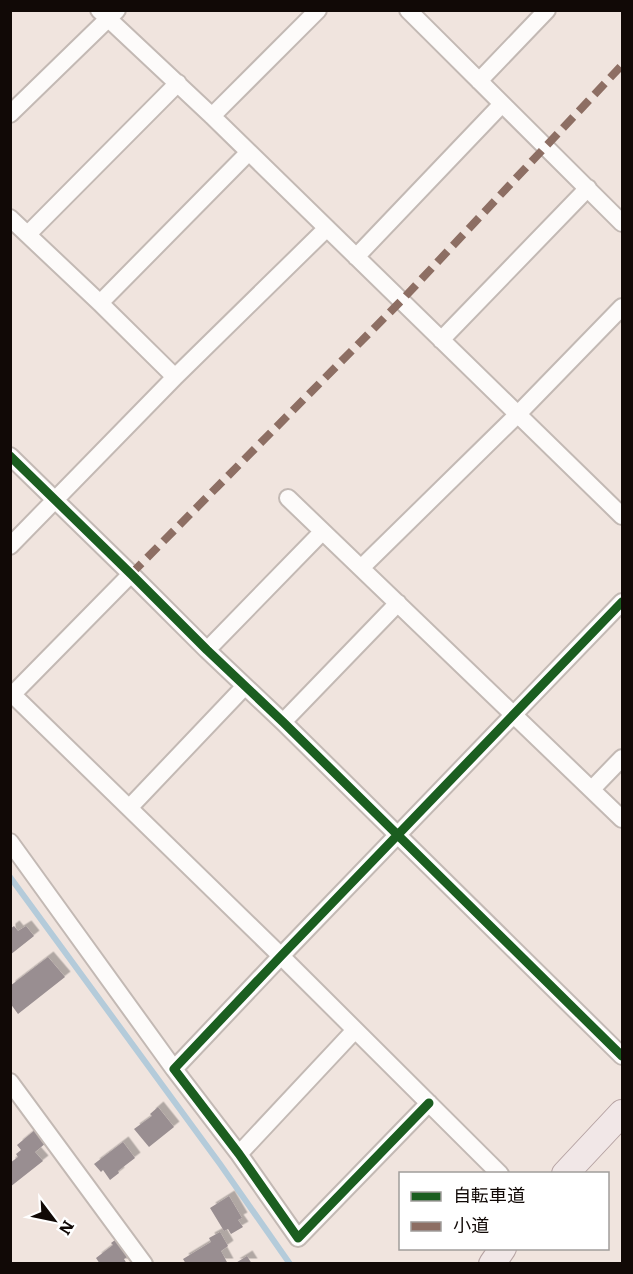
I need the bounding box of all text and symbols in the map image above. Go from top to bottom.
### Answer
legend [399,1172,609,1250]
text: 自転車道 [453,1181,525,1208]
north arrow [24,1190,84,1250]
text: 小道 [453,1211,489,1238]
text: N [54,1216,81,1241]

